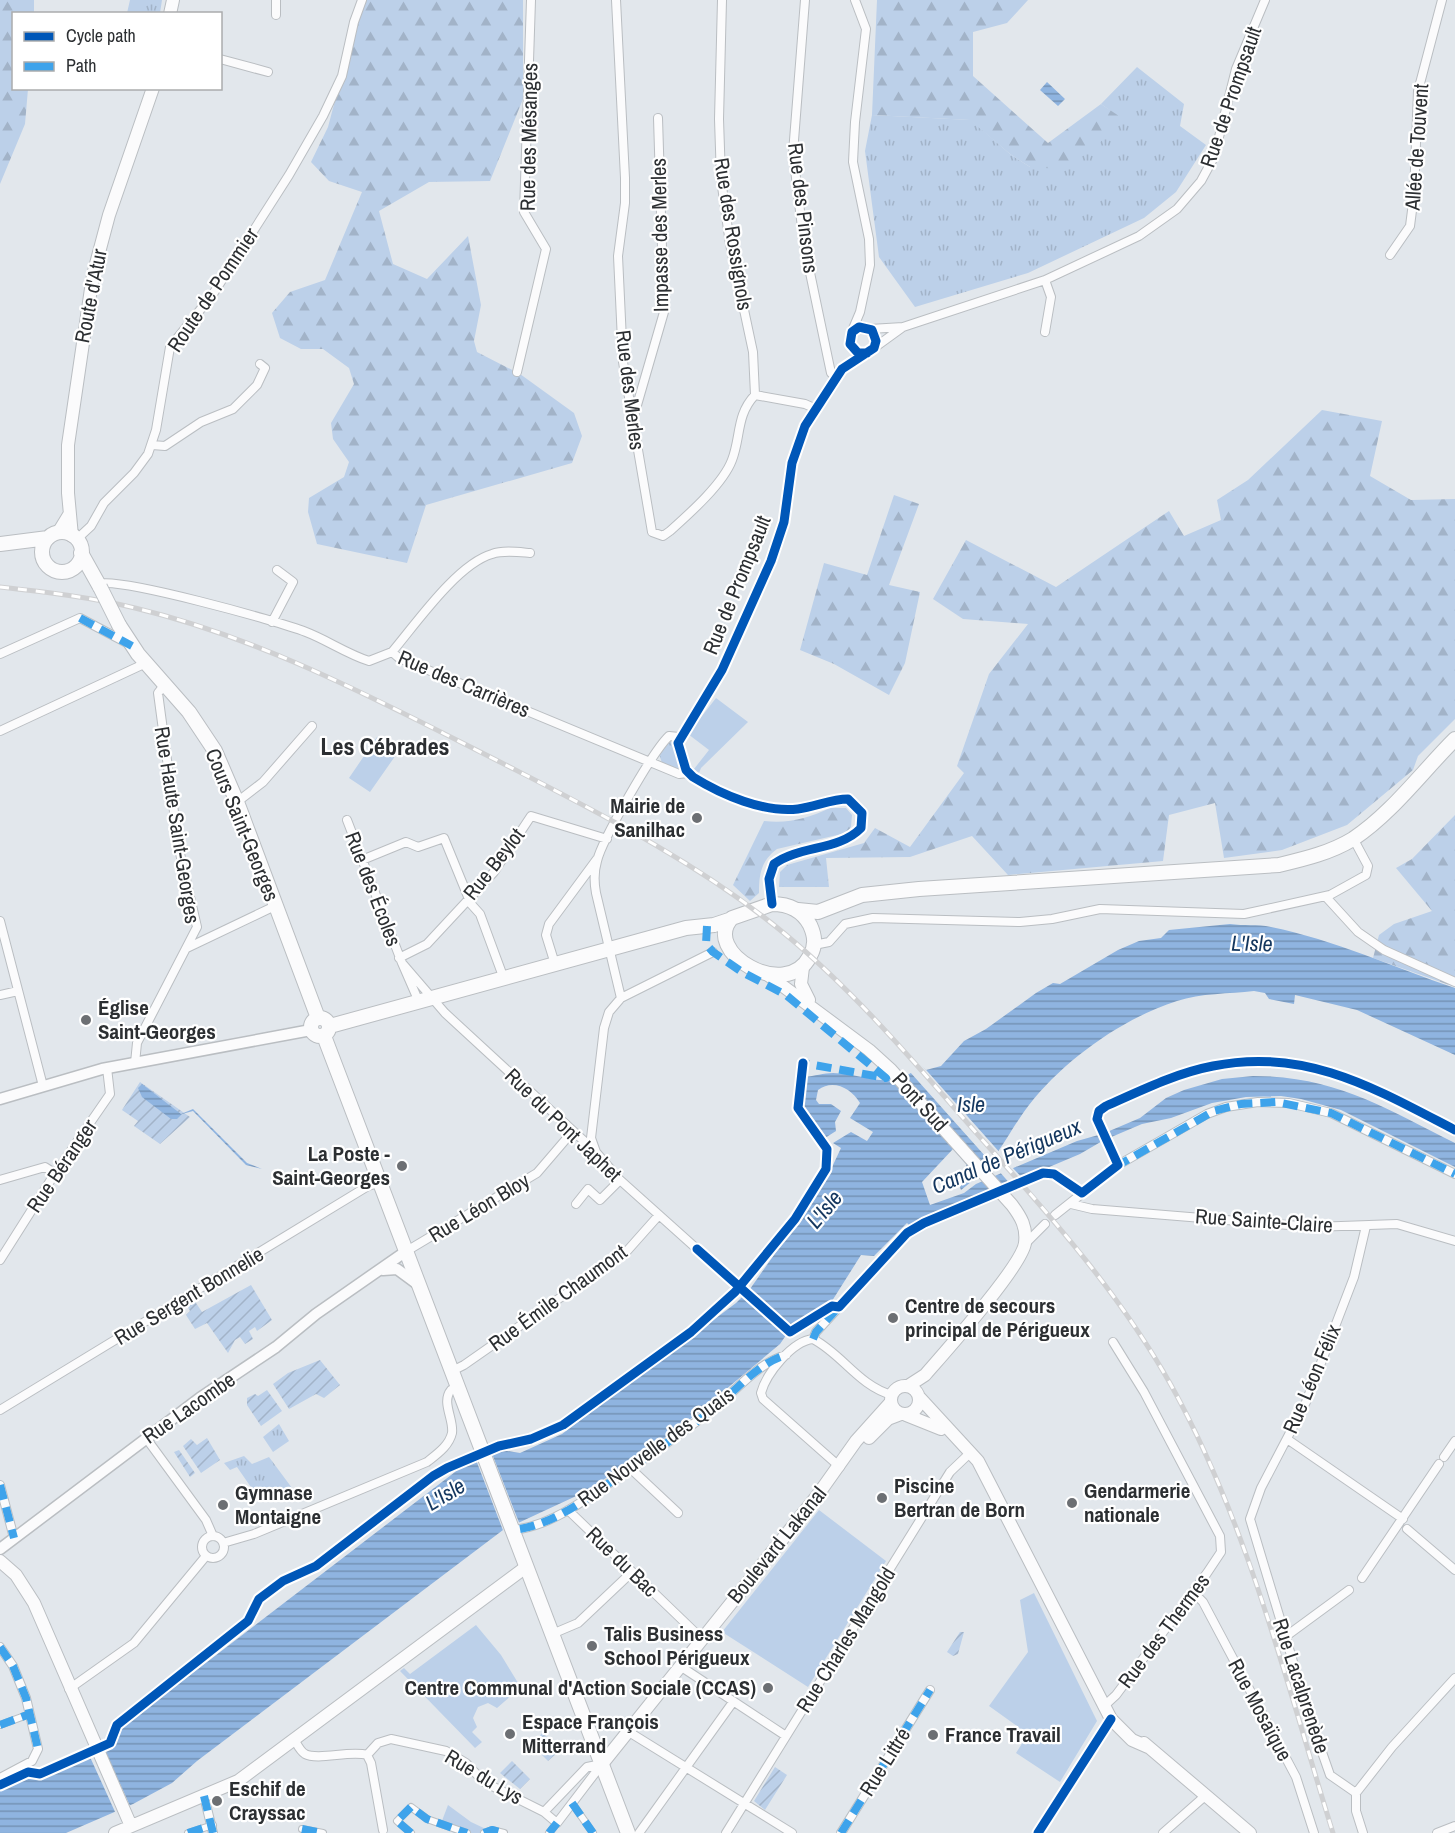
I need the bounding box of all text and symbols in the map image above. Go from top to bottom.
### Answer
legend [12,12,222,90]
street label: Rue de Prompsault [1193,22,1268,171]
text: Cycle path [66,23,136,48]
text: Path [66,53,96,78]
street label: Rue des Mésanges [513,63,544,211]
street label: Allée de Touvent [1398,82,1435,212]
street label: Rue des Pinsons [781,141,826,275]
street label: Rue des Rossignols [707,156,760,312]
street label: Impasse des Merles [644,158,675,312]
street label: Route de Pommier [160,221,265,358]
street label: Route d'Atur [67,246,114,345]
street label: Rue des Merles [609,328,652,452]
street label: Rue de Prompsault [695,511,778,659]
street label: Rue des Carrières [394,643,535,724]
street label: Rue Haute Saint-Georges [148,724,207,926]
district label: Les Cébrades [320,730,450,762]
street label: Cours Saint-Georges [199,744,286,906]
place label: Mairie de Sanilhac [610,791,685,844]
marker: Mairie de Sanilhac [690,811,704,825]
street label: Rue Beylot [456,821,531,906]
street label: Rue des Écoles [338,827,409,950]
water label: L'Isle [1231,928,1273,958]
place label: Église Saint-Georges [98,993,216,1046]
marker: Église Saint-Georges [79,1013,93,1027]
street label: Rue du Pont Japhet [499,1061,628,1188]
street label: Pont Sud [886,1066,955,1138]
water label: Isle [957,1089,985,1119]
water label: Canal de Périgueux [927,1111,1086,1201]
street label: Rue Béranger [20,1113,104,1218]
place label: La Poste - Saint-Georges [272,1139,390,1192]
marker: La Poste - Saint-Georges [395,1159,409,1173]
street label: Rue Léon Bloy [423,1166,535,1249]
water label: L'Isle [799,1183,849,1235]
street label: Rue Sainte-Claire [1194,1201,1334,1240]
street label: Rue Émile Chaumont [483,1237,633,1358]
street label: Rue Sergent Bonnelie [109,1240,269,1352]
place label: Centre de secours principal de Périgueux [905,1291,1090,1344]
marker: Centre de secours principal de Périgueux [886,1311,900,1325]
street label: Rue Léon Félix [1276,1319,1348,1438]
street label: Rue Lacombe [136,1365,241,1450]
street label: Rue Nouvelle des Quais [572,1380,740,1513]
water label: L'Isle [419,1470,471,1518]
place label: Piscine Bertran de Born [894,1471,1025,1524]
place label: Gendarmerie nationale [1084,1476,1190,1529]
place label: Gymnase Montaigne [235,1478,321,1531]
street label: Boulevard Lakanal [720,1480,833,1609]
marker: Piscine Bertran de Born [875,1491,889,1505]
marker: Gendarmerie nationale [1065,1496,1079,1510]
marker: Gymnase Montaigne [216,1498,230,1512]
street label: Rue du Bac [580,1520,665,1603]
street label: Rue Charles Mangold [789,1561,902,1718]
street label: Rue des Thermes [1111,1567,1216,1694]
street label: Rue Lacalprenède [1266,1614,1337,1757]
place label: Talis Business School Périgueux [604,1619,750,1672]
marker: Talis Business School Périgueux [585,1639,599,1653]
street label: Rue Mosaïque [1221,1654,1300,1766]
place label: Centre Communal d'Action Sociale (CCAS) [405,1673,756,1702]
marker: Centre Communal d'Action Sociale (CCAS) [761,1681,775,1695]
place label: Espace François Mitterrand [522,1707,659,1760]
place label: France Travail [945,1720,1061,1749]
street label: Rue Littré [852,1722,917,1801]
marker: Espace François Mitterrand [503,1727,517,1741]
marker: France Travail [926,1728,940,1742]
street label: Rue du Lys [440,1742,529,1811]
place label: Eschif de Crayssac [229,1774,306,1827]
marker: Eschif de Crayssac [210,1794,224,1808]

